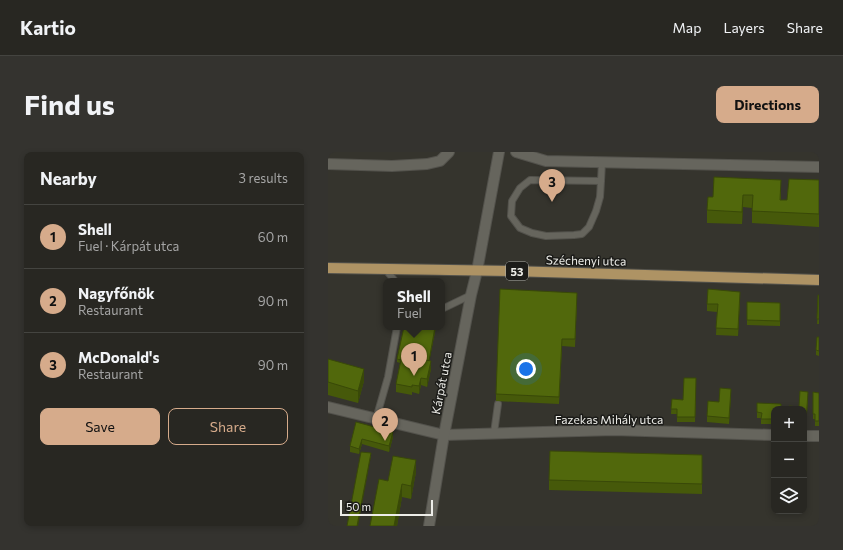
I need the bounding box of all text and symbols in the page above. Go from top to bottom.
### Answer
text: Kartio [20,16,76,39]
text: Map [673,19,701,36]
text: Layers [723,19,765,36]
text: Share [787,19,823,36]
button: Directions [716,86,819,123]
text: Find us [24,87,115,121]
text: Nearby [40,168,97,189]
pin: 3 [539,169,565,202]
text: 3 results [239,170,288,186]
text: Shell [78,220,112,238]
text: 1 [50,229,56,245]
text: 60 m [258,229,288,245]
text: Fuel · Kárpát utca [78,238,179,254]
street label: Széchenyi utca [546,252,626,268]
road number: 53 [506,262,528,280]
popup [383,278,445,330]
text: Nagyfőnök [78,284,155,302]
text: Shell [397,287,431,305]
text: 2 [49,293,57,309]
text: 90 m [258,293,288,309]
text: Restaurant [78,302,143,318]
text: Fuel [397,305,422,321]
pin: 1 [401,343,427,376]
text: McDonald's [78,348,159,366]
street label: Kárpát utca [428,351,454,415]
text: 3 [49,357,57,373]
text: 90 m [258,357,288,373]
your location [516,359,536,379]
text: Restaurant [78,366,143,382]
map controls [771,406,807,514]
button: + [771,406,807,442]
button: Save [40,408,160,445]
button: Share [168,408,288,445]
pin: 2 [372,408,398,441]
street label: Fazekas Mihály utca [555,412,663,426]
button: − [771,442,807,478]
button: layers [771,478,807,514]
scale bar [340,498,433,517]
text: 50 m [346,500,371,513]

